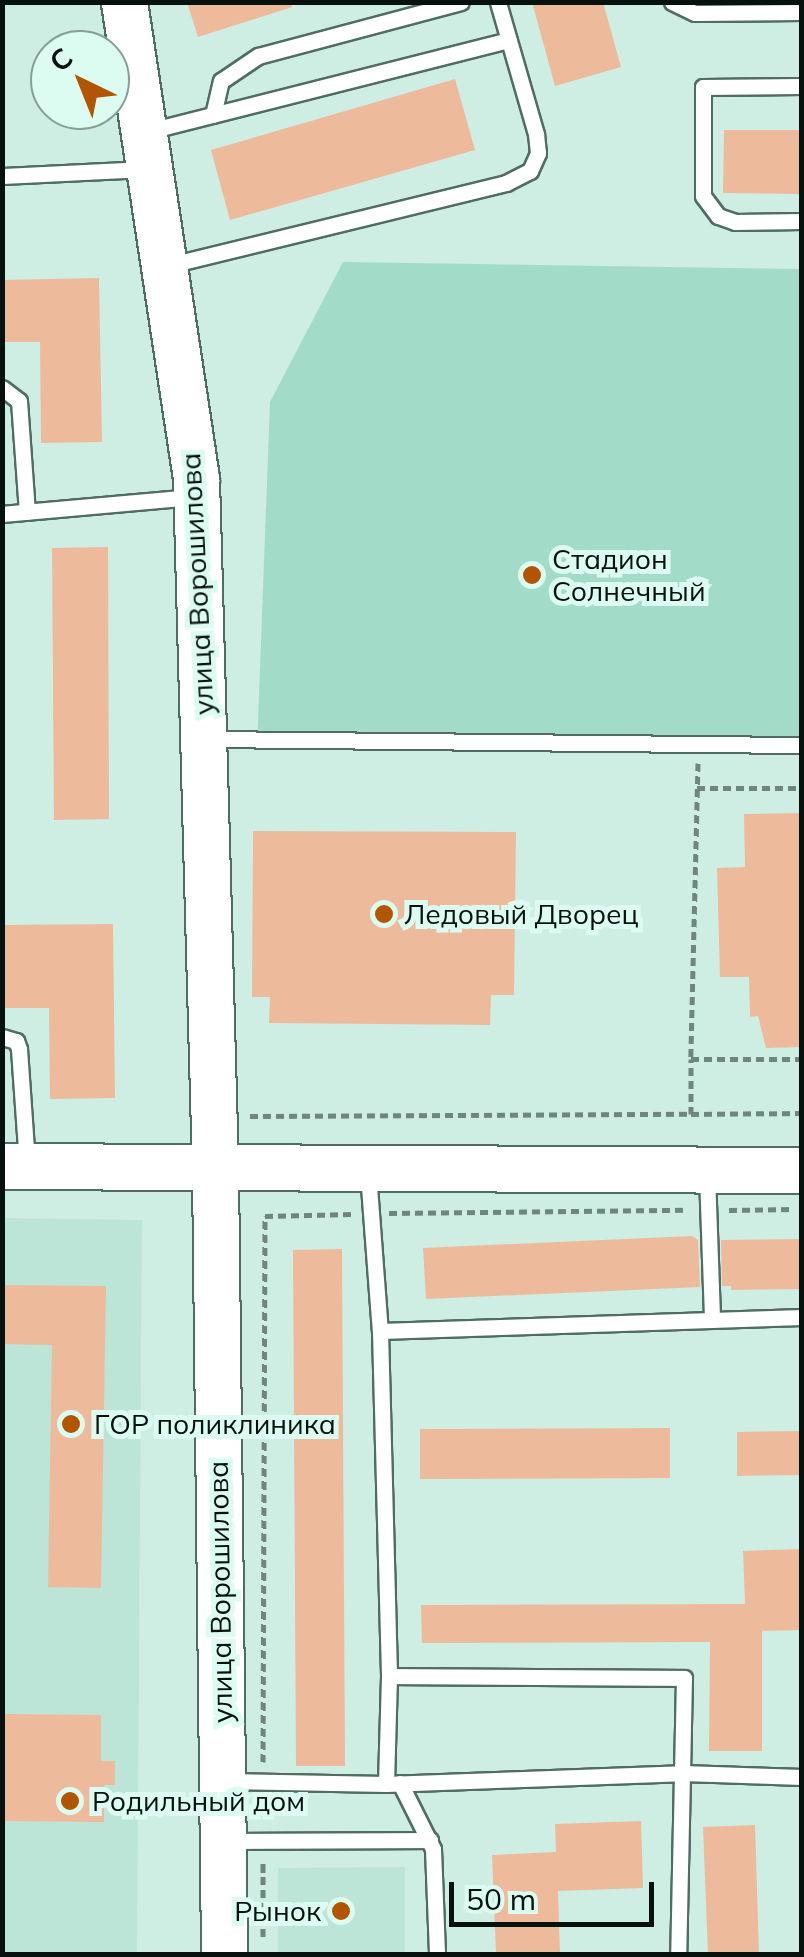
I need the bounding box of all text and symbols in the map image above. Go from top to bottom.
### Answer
north arrow [30,30,130,130]
text: С [42,40,80,78]
street label: улица Ворошилова [173,452,221,716]
place label: Стадион Солнечный [552,542,706,608]
marker: Стадион Солнечный [521,564,543,586]
place label: Ледовый Дворец [404,897,639,931]
marker: Ледовый Дворец [373,903,395,925]
place label: ГОР поликлиника [94,1407,336,1441]
marker: ГОР поликлиника [58,1411,84,1437]
street label: улица Ворошилова [201,1460,239,1724]
place label: Родильный дом [92,1784,305,1818]
marker: Родильный дом [57,1788,83,1814]
scale bar [454,1862,659,1924]
text: 50 m [466,1880,536,1918]
place label: Рынок [234,1894,321,1928]
marker: Рынок [330,1900,352,1922]

